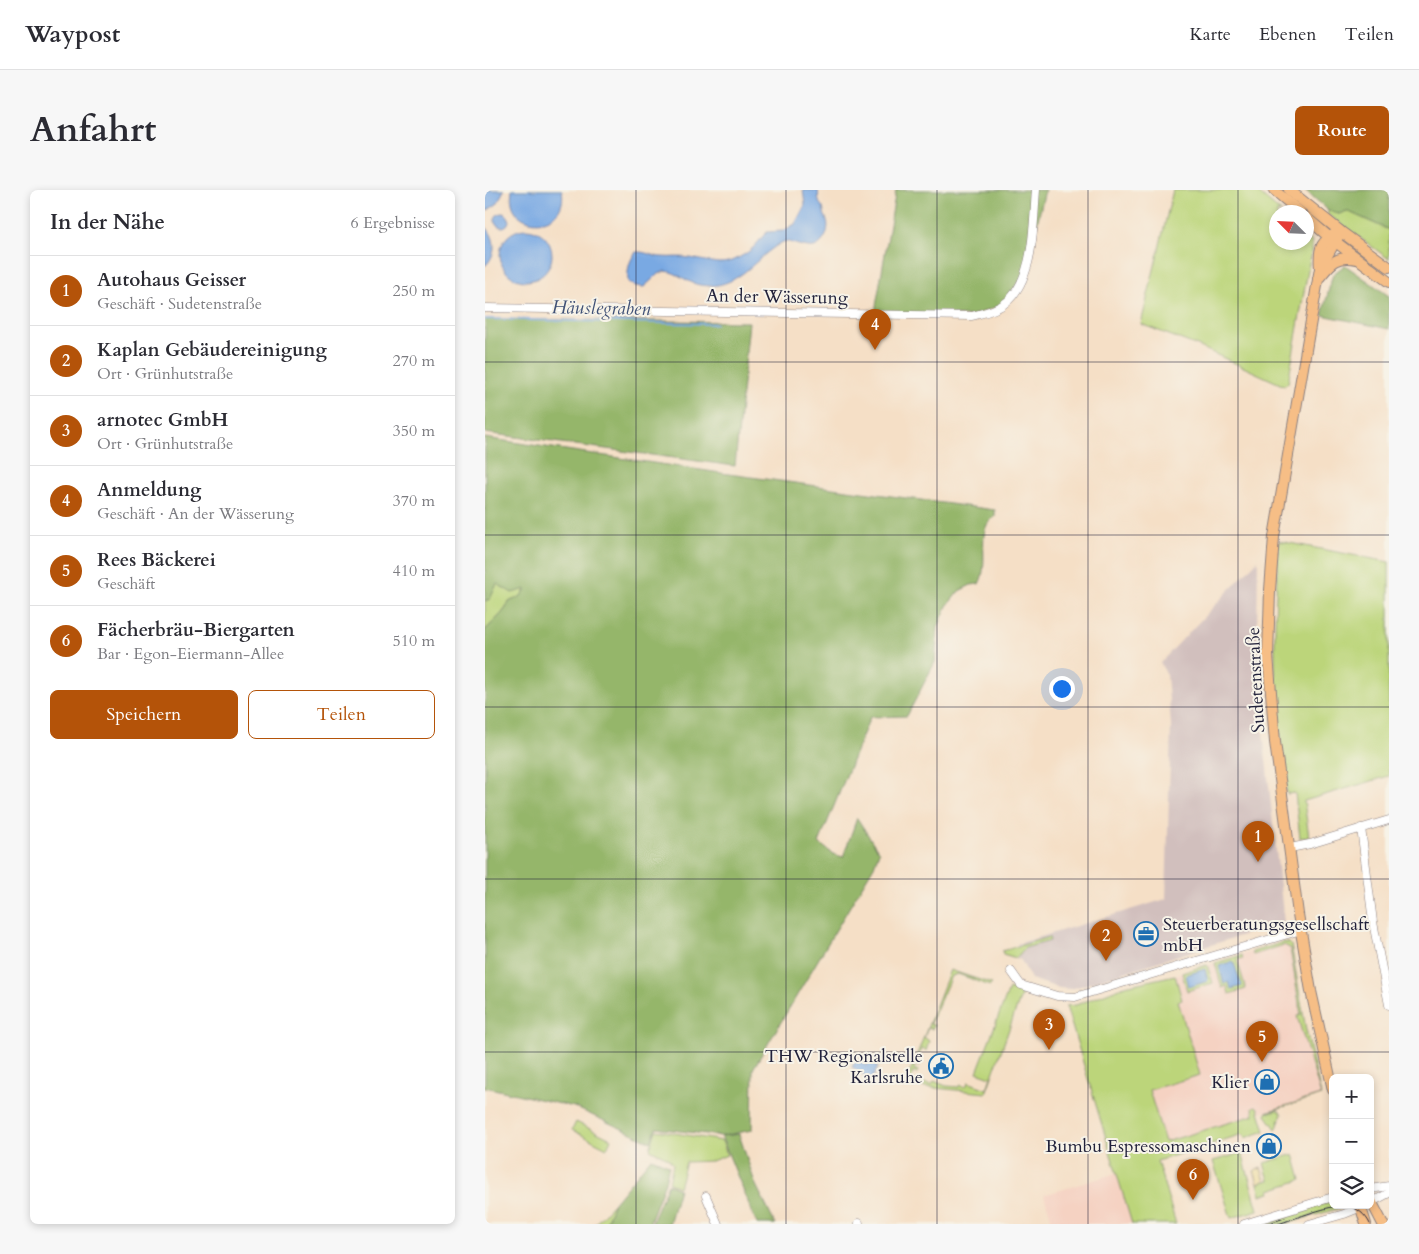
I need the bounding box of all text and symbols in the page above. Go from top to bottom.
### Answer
text: Waypost [25,18,120,51]
text: Karte [1189,22,1231,47]
text: Ebenen [1259,22,1317,47]
text: Teilen [1345,22,1394,47]
text: Anfahrt [30,106,156,154]
button: Route [1295,106,1389,155]
north arrow [1269,205,1314,250]
text: In der Nähe [50,208,165,237]
text: 6 Ergebnisse [350,212,435,234]
text: Autohaus Geisser [97,267,246,293]
text: 1 [62,280,70,302]
text: 250 m [393,280,435,302]
street label: An der Wässerung [706,283,849,311]
text: Geschäft · Sudetenstraße [97,293,262,315]
water label: Häuslegraben [551,294,651,322]
pin: 4 [859,309,891,350]
text: Kaplan Gebäudereinigung [97,337,327,363]
text: 2 [62,350,70,372]
text: 270 m [393,350,435,372]
text: Ort · Grünhutstraße [97,363,233,385]
text: arnotec GmbH [97,407,228,433]
text: 3 [62,420,70,442]
text: 350 m [393,420,435,442]
text: Ort · Grünhutstraße [97,433,233,455]
text: Anmeldung [97,477,201,503]
text: 4 [62,490,70,512]
text: 370 m [393,490,435,512]
text: Geschäft · An der Wässerung [97,503,294,525]
text: Rees Bäckerei [97,547,216,573]
text: 5 [62,560,70,582]
text: 410 m [393,560,435,582]
text: Geschäft [97,573,155,595]
text: Fächerbräu-Biergarten [97,617,295,643]
street label: Sudetenstraße [1241,627,1271,733]
text: 6 [62,630,70,652]
text: 510 m [393,630,435,652]
text: Bar · Egon-Eiermann-Allee [97,643,284,665]
your location [1049,676,1075,702]
button: Speichern [50,690,238,739]
button: Teilen [248,690,435,739]
pin: 1 [1242,821,1274,862]
place label: Steuerberatungsgesellschaft mbH [1163,912,1370,958]
pin: 2 [1090,920,1122,961]
office icon: Steuerberatungsgesellschaft mbH [1133,921,1159,947]
pin: 3 [1033,1009,1065,1050]
pin: 5 [1246,1021,1278,1062]
place label: THW Regionalstelle Karlsruhe [765,1044,923,1090]
public building icon: THW Regionalstelle Karlsruhe [928,1053,954,1079]
shop icon: Klier [1254,1069,1280,1095]
place label: Klier [1211,1070,1249,1095]
map controls [1329,1074,1374,1209]
button: + [1329,1074,1374,1119]
button: − [1329,1119,1374,1164]
shop icon: Bumbu Espressomaschinen [1256,1133,1282,1159]
place label: Bumbu Espressomaschinen [1045,1134,1252,1159]
pin: 6 [1177,1159,1209,1200]
button: layers [1329,1164,1374,1209]

